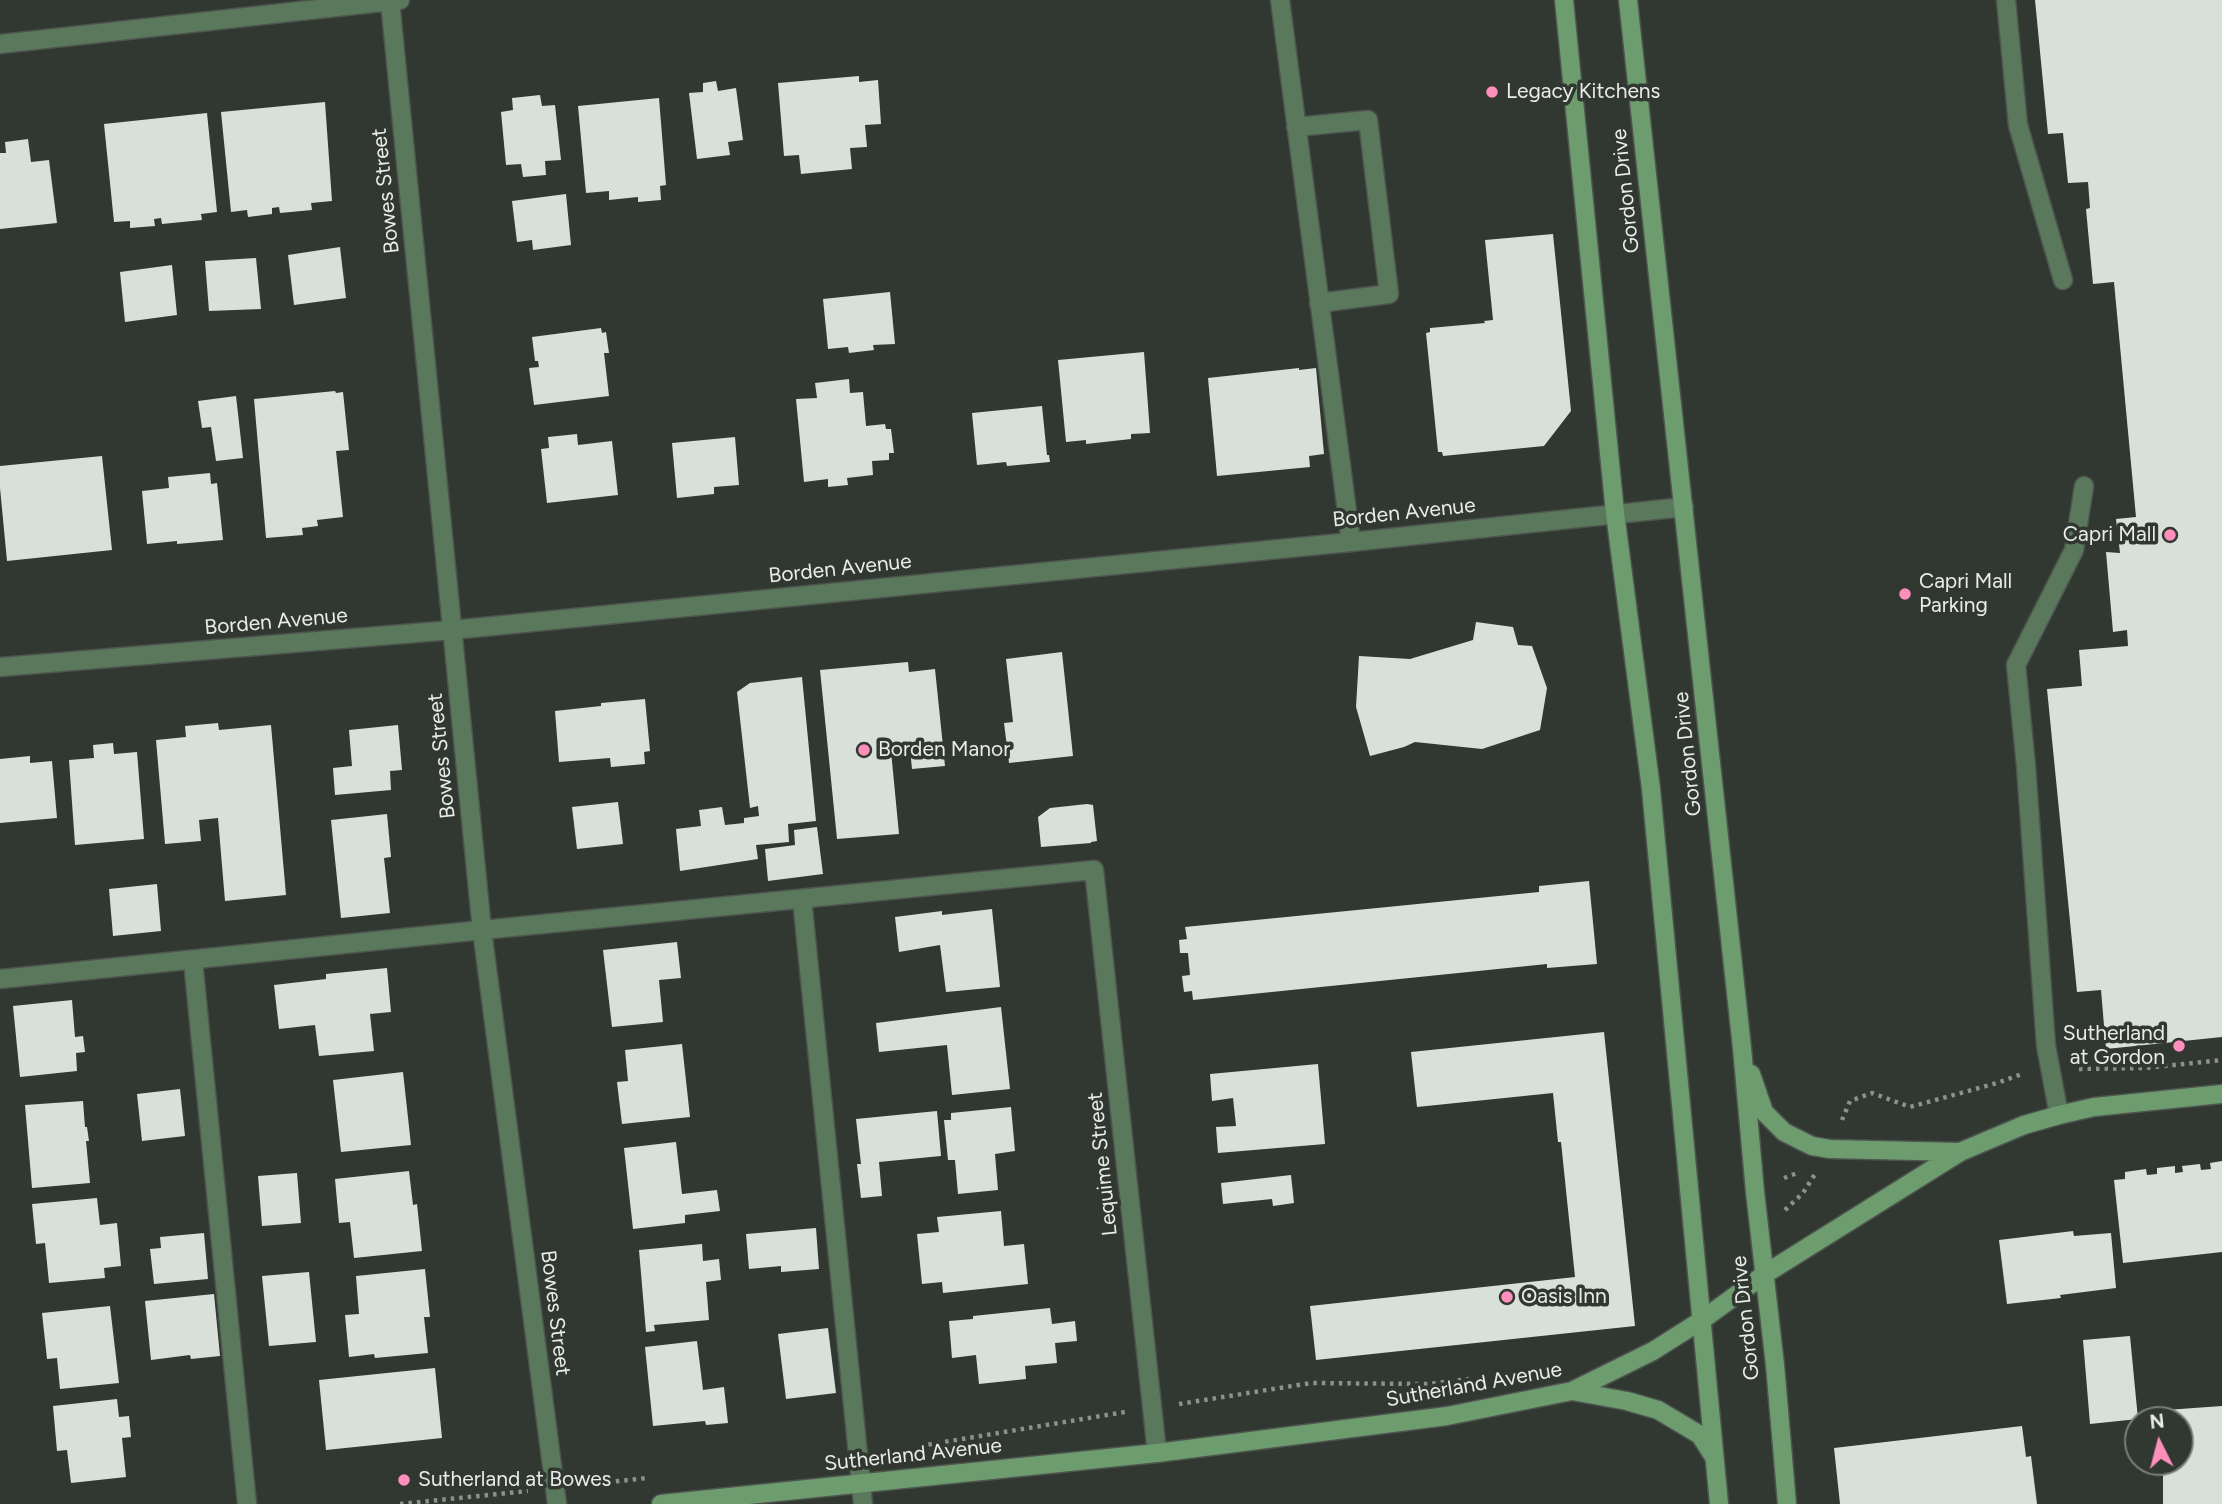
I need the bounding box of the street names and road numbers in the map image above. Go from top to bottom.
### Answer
street label: Bowes Street [367,127,405,255]
street label: Gordon Drive [1607,127,1645,255]
street label: Borden Avenue [1331,493,1477,533]
street label: Borden Avenue [767,549,913,589]
street label: Borden Avenue [203,603,349,641]
street label: Gordon Drive [1669,690,1707,818]
street label: Bowes Street [423,692,461,820]
street label: Lequime Street [1083,1091,1123,1237]
street label: Bowes Street [535,1249,575,1377]
street label: Gordon Drive [1727,1254,1765,1382]
street label: Sutherland Avenue [1384,1357,1564,1413]
street label: Sutherland Avenue [823,1433,1003,1477]

